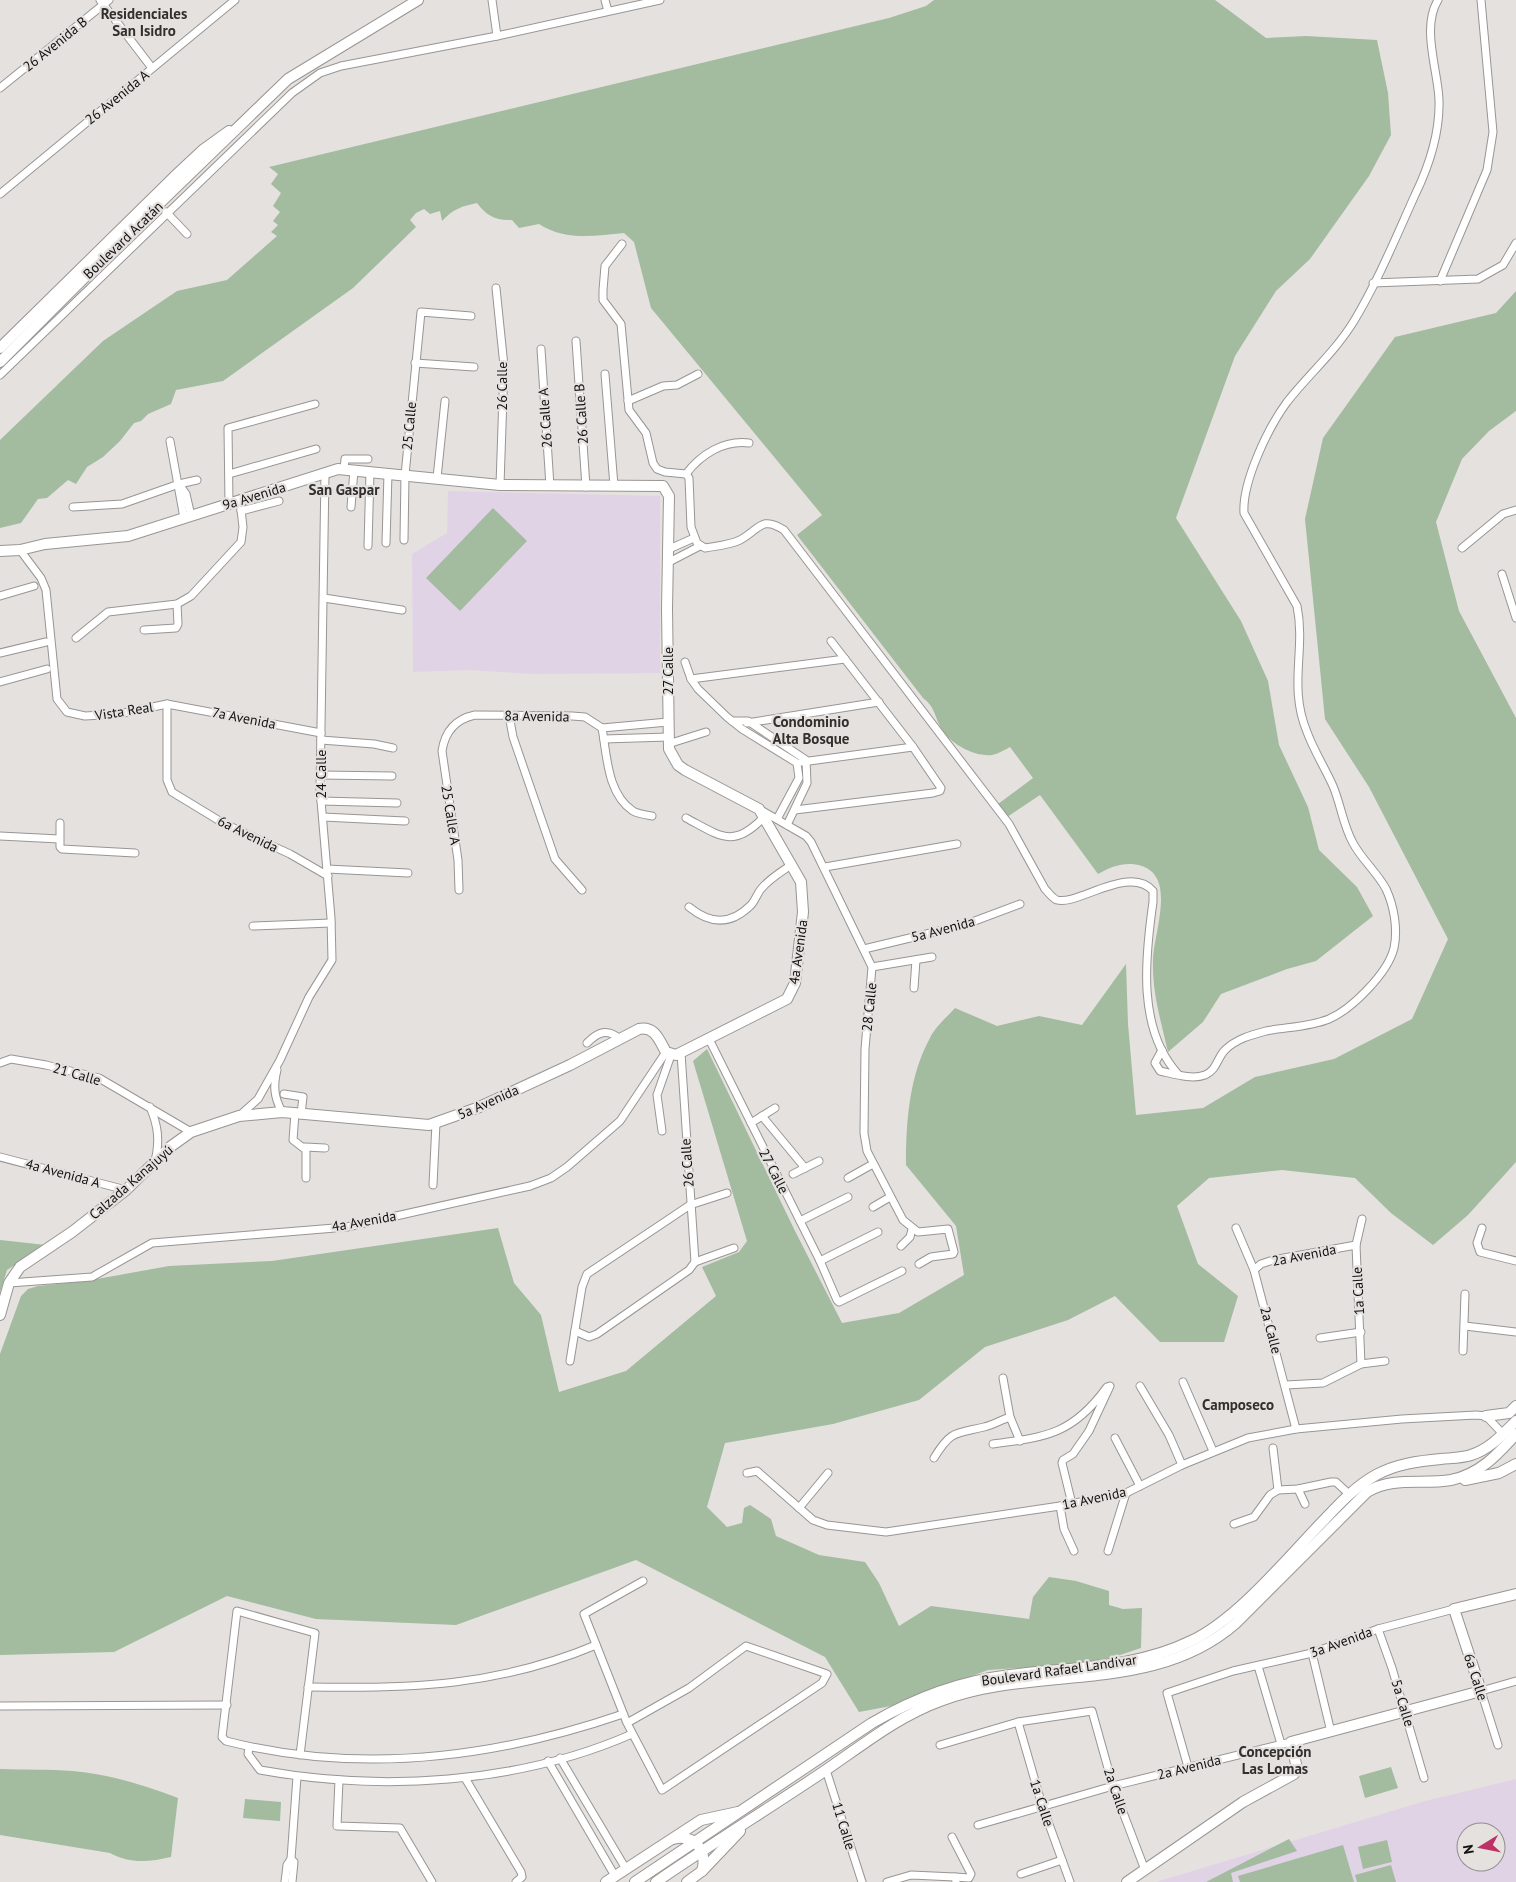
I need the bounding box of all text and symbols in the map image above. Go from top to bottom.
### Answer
district label: Residenciales San Isidro [101,4,187,40]
street label: 26 Avenida B [19,13,91,75]
street label: 26 Avenida A [81,65,153,128]
street label: Boulevard Acatán [79,197,167,283]
street label: 26 Calle [493,362,511,411]
street label: 26 Calle B [570,383,592,445]
street label: 26 Calle A [534,386,556,449]
street label: 25 Calle [398,401,420,451]
street label: 9a Avenida [220,478,288,514]
district label: San Gaspar [309,480,380,499]
street label: 27 Calle [659,647,677,695]
street label: Vista Real [93,698,154,725]
street label: 7a Avenida [211,703,277,733]
street label: 8a Avenida [504,706,570,726]
district label: Condominio Alta Bosque [773,712,850,748]
street label: 24 Calle [312,750,330,799]
street label: 25 Calle A [437,784,465,847]
street label: 6a Avenida [215,812,281,856]
street label: 5a Avenida [909,912,977,946]
street label: 4a Avenida [785,918,811,986]
street label: 28 Calle [857,982,881,1032]
street label: 21 Calle [51,1059,103,1089]
street label: 5a Avenida [455,1081,521,1123]
street label: 26 Calle [676,1138,698,1188]
street label: Calzada Kanajuyú [85,1141,177,1223]
street label: 27 Calle [755,1145,793,1197]
street label: 4a Avenida A [24,1154,103,1192]
street label: 4a Avenida [330,1206,398,1236]
street label: 2a Avenida [1270,1240,1338,1270]
street label: 1a Calle [1348,1266,1368,1316]
street label: 2a Calle [1256,1304,1286,1356]
district label: Camposeco [1202,1395,1274,1414]
street label: 1a Avenida [1060,1482,1128,1514]
street label: 3a Avenida [1307,1622,1375,1662]
street label: Boulevard Rafael Landívar [980,1650,1138,1690]
street label: 6a Calle [1460,1651,1492,1703]
street label: 5a Calle [1387,1677,1419,1729]
district label: Concepción Las Lomas [1239,1742,1311,1778]
street label: 2a Avenida [1155,1750,1223,1784]
street label: 2a Calle [1100,1765,1132,1817]
street label: 1a Calle [1026,1777,1058,1829]
street label: 11 Calle [828,1800,860,1852]
north arrow [1456,1822,1506,1872]
text: N [1459,1843,1478,1855]

